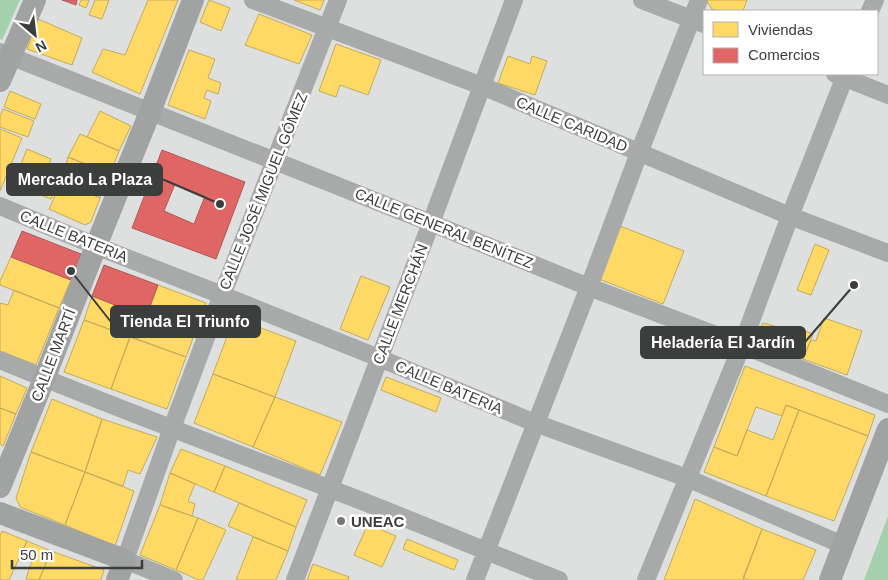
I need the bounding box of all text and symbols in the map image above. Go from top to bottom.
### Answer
north arrow [10,10,60,60]
legend [703,10,878,75]
text: Viviendas [748,21,813,38]
text: N [33,37,49,56]
text: Comercios [748,46,820,63]
street label: CALLE JOSÉ MIGUEL GÓMEZ [216,90,310,292]
street label: CALLE CARIDAD [514,93,630,155]
callout: Mercado La Plaza [7,164,162,195]
text: Mercado La Plaza [18,171,152,188]
street label: CALLE GENERAL BENÍTEZ [353,184,535,272]
street label: CALLE BATERIA [18,207,130,265]
street label: CALLE MERCHÁN [369,241,431,367]
street label: CALLE MARTÍ [27,305,79,404]
callout: Tienda El Triunfo [111,306,260,337]
text: Tienda El Triunfo [120,313,250,330]
callout: Heladería El Jardín [641,327,805,358]
text: Heladería El Jardín [651,334,795,351]
street label: CALLE BATERIA [393,357,505,417]
place label: UNEAC [351,513,405,530]
marker: UNEAC [335,515,347,527]
scale bar [12,538,142,570]
text: 50 m [20,546,53,563]

